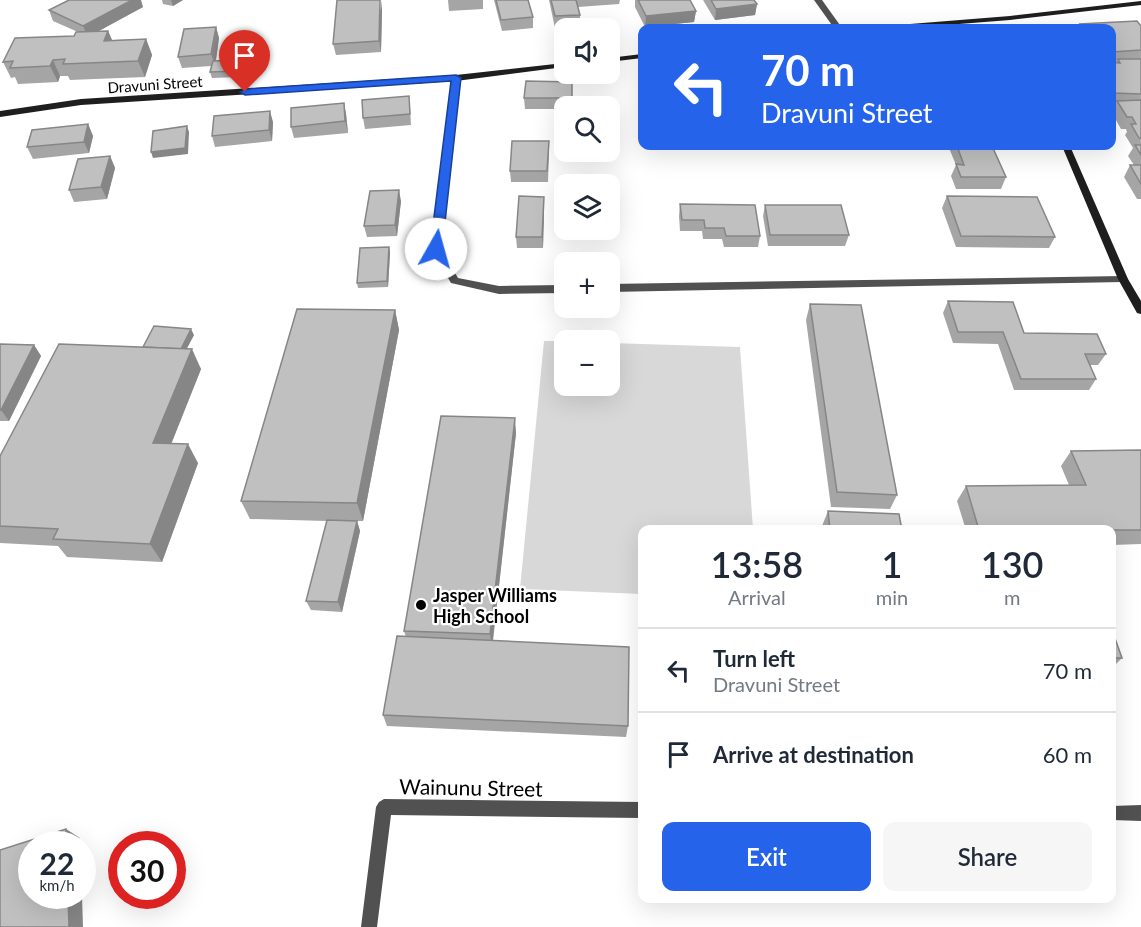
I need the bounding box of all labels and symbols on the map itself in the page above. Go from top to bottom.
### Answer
pin [219,30,270,92]
street label: Dravuni Street [107,72,204,96]
position arrow [404,217,468,281]
place label: Jasper Williams High School [433,584,557,627]
marker: Jasper Williams High School [414,598,428,612]
street label: Wainunu Street [399,773,543,801]
speed limit sign: 30 [108,831,186,909]

